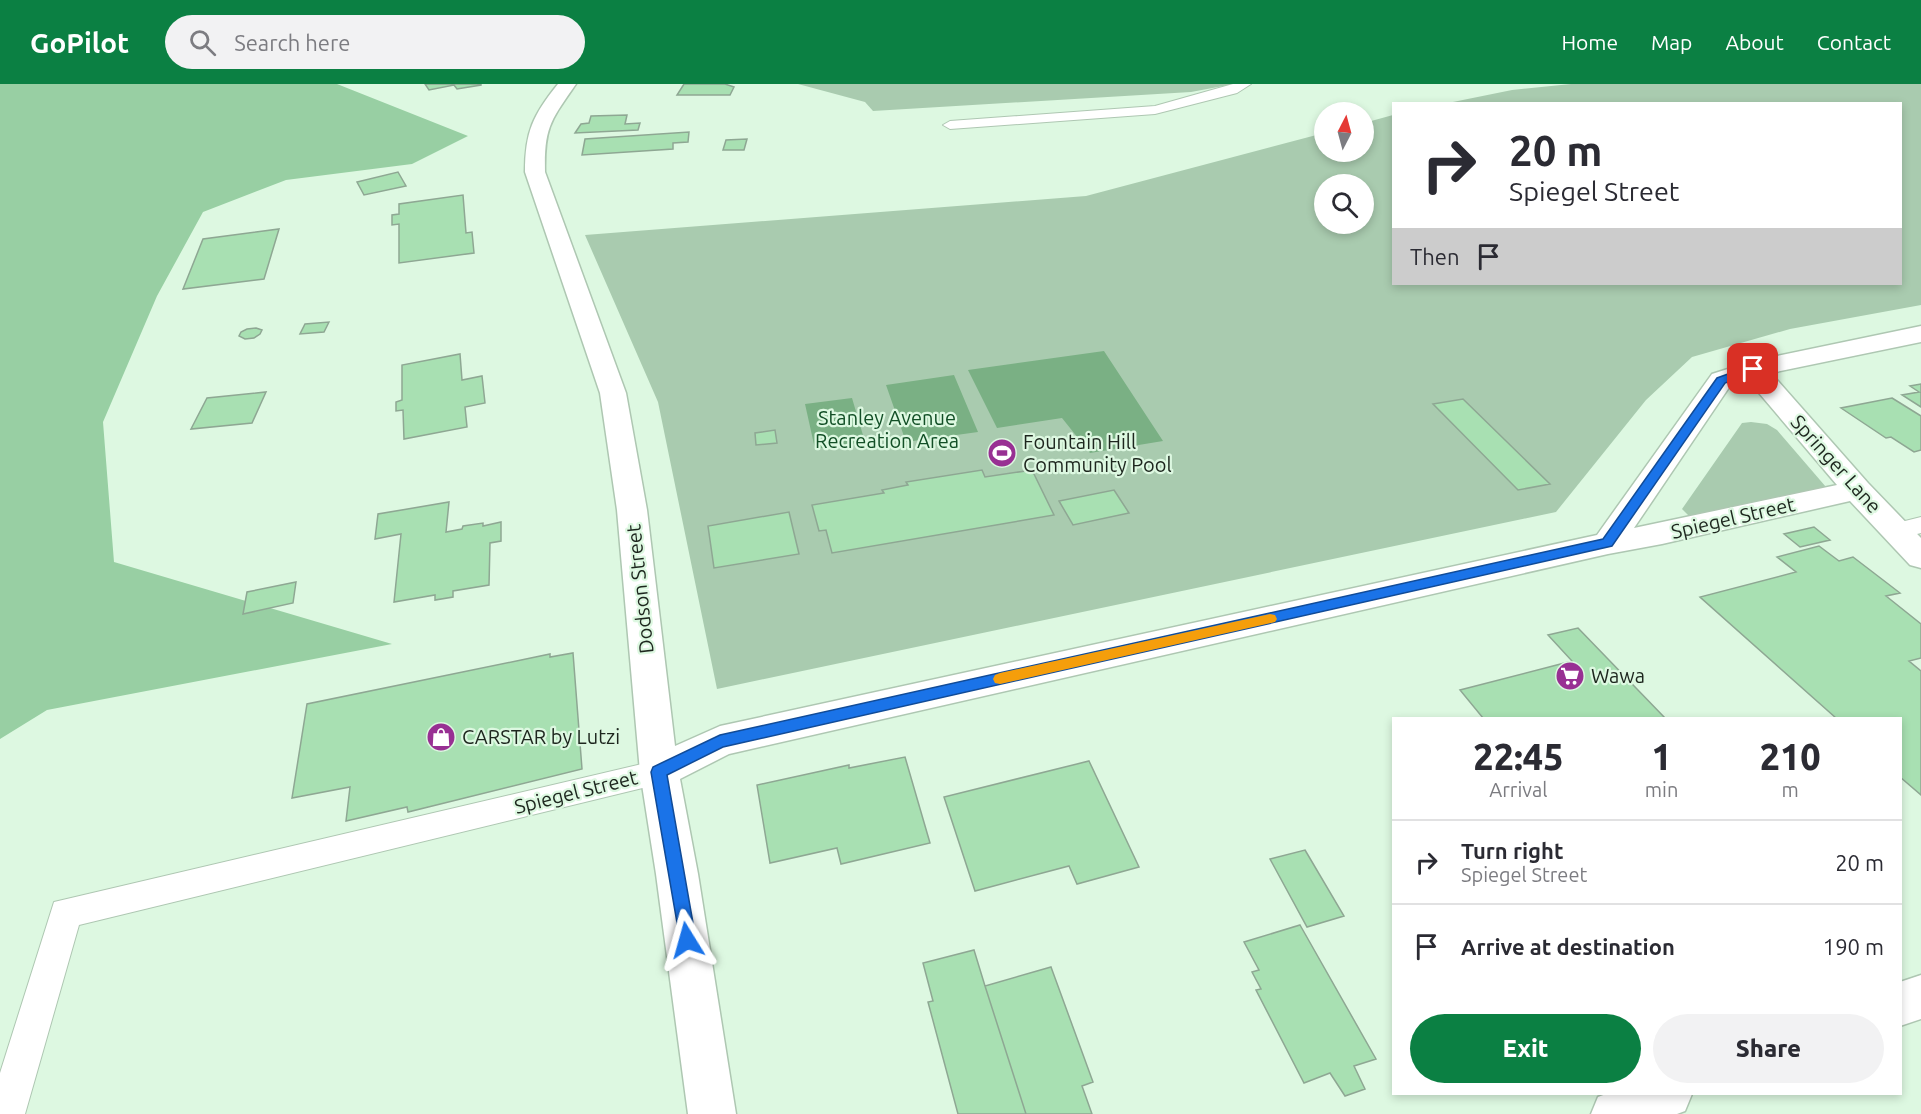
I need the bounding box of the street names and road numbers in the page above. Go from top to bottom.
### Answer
street label: Springer Lane [1786,410,1886,517]
street label: Spiegel Street [1669,492,1797,543]
street label: Dodson Street [621,523,658,655]
street label: Spiegel Street [512,765,640,818]

